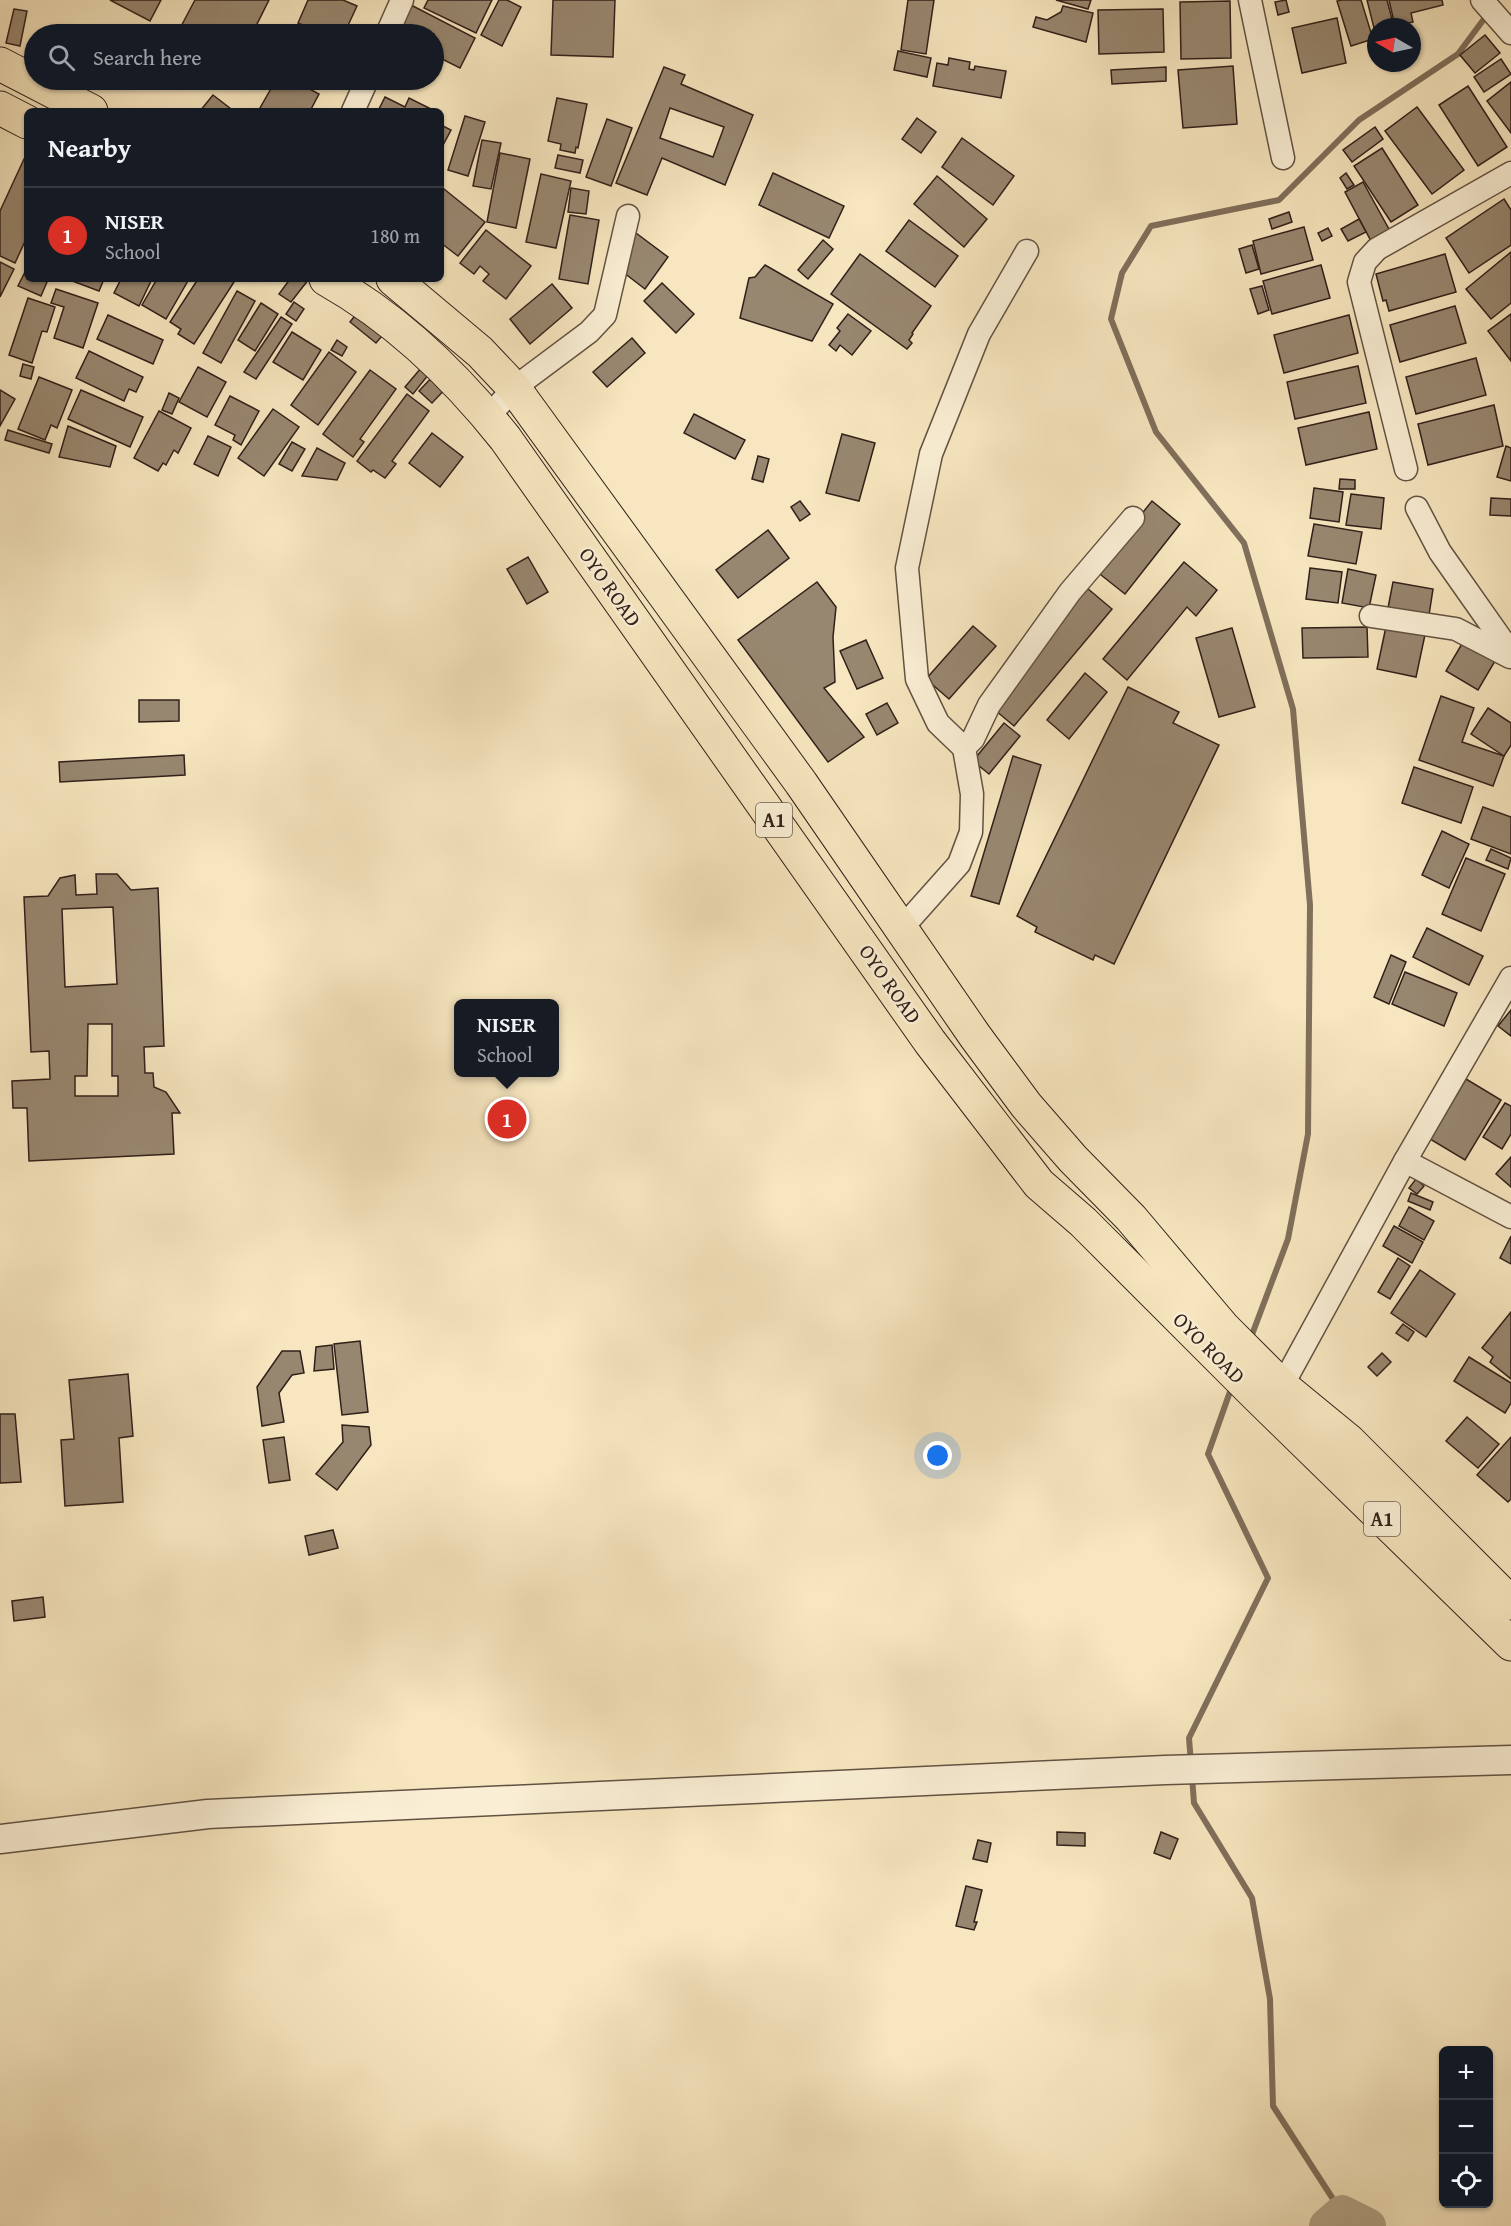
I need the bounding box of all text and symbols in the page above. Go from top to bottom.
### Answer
north arrow [1367,18,1421,72]
search box [24,24,444,90]
icon: search [45,41,78,74]
text: Search here [93,41,202,73]
text: Nearby [48,128,131,167]
text: NISER [105,205,164,237]
text: 1 [62,221,73,250]
text: 180 m [370,221,420,250]
text: School [105,237,161,266]
street label: OYO ROAD [572,541,649,633]
road number: A1 [756,803,792,837]
street label: OYO ROAD [852,938,929,1030]
popup [454,999,559,1077]
text: NISER [477,1008,536,1040]
text: School [477,1040,533,1069]
pin: 1 [488,1096,526,1142]
street label: OYO ROAD [1166,1304,1253,1391]
your location [923,1441,952,1470]
road number: A1 [1364,1502,1400,1536]
map controls [1439,2046,1493,2208]
button: + [1439,2046,1493,2100]
button: − [1439,2100,1493,2154]
button: locate [1439,2154,1493,2208]

